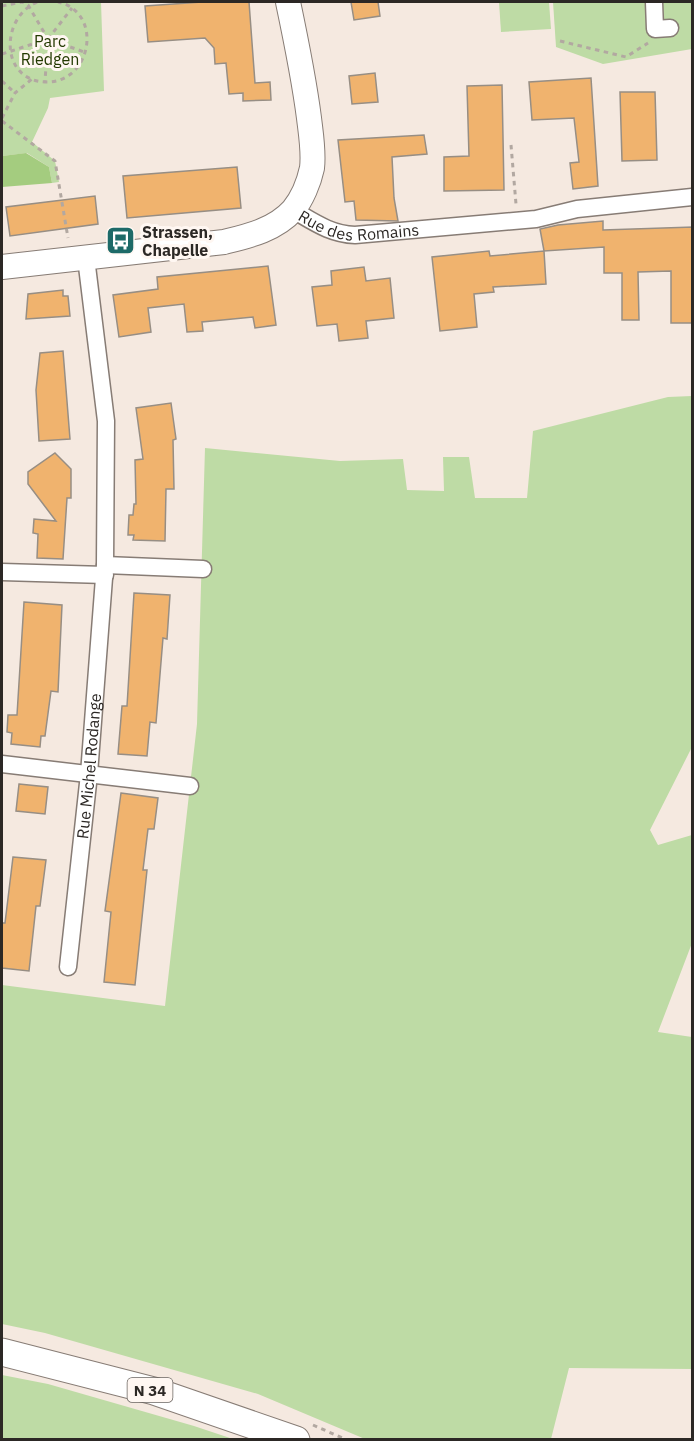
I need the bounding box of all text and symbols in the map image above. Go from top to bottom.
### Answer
park label: Parc Riedgen [21,31,79,69]
street label: Rue des Romains [295,205,420,245]
place label: Strassen, Chapelle [142,222,213,260]
bus stop icon: Strassen, Chapelle [105,225,137,257]
street label: Rue Michel Rodange [72,692,105,840]
road number: N 34 [128,1378,172,1402]

